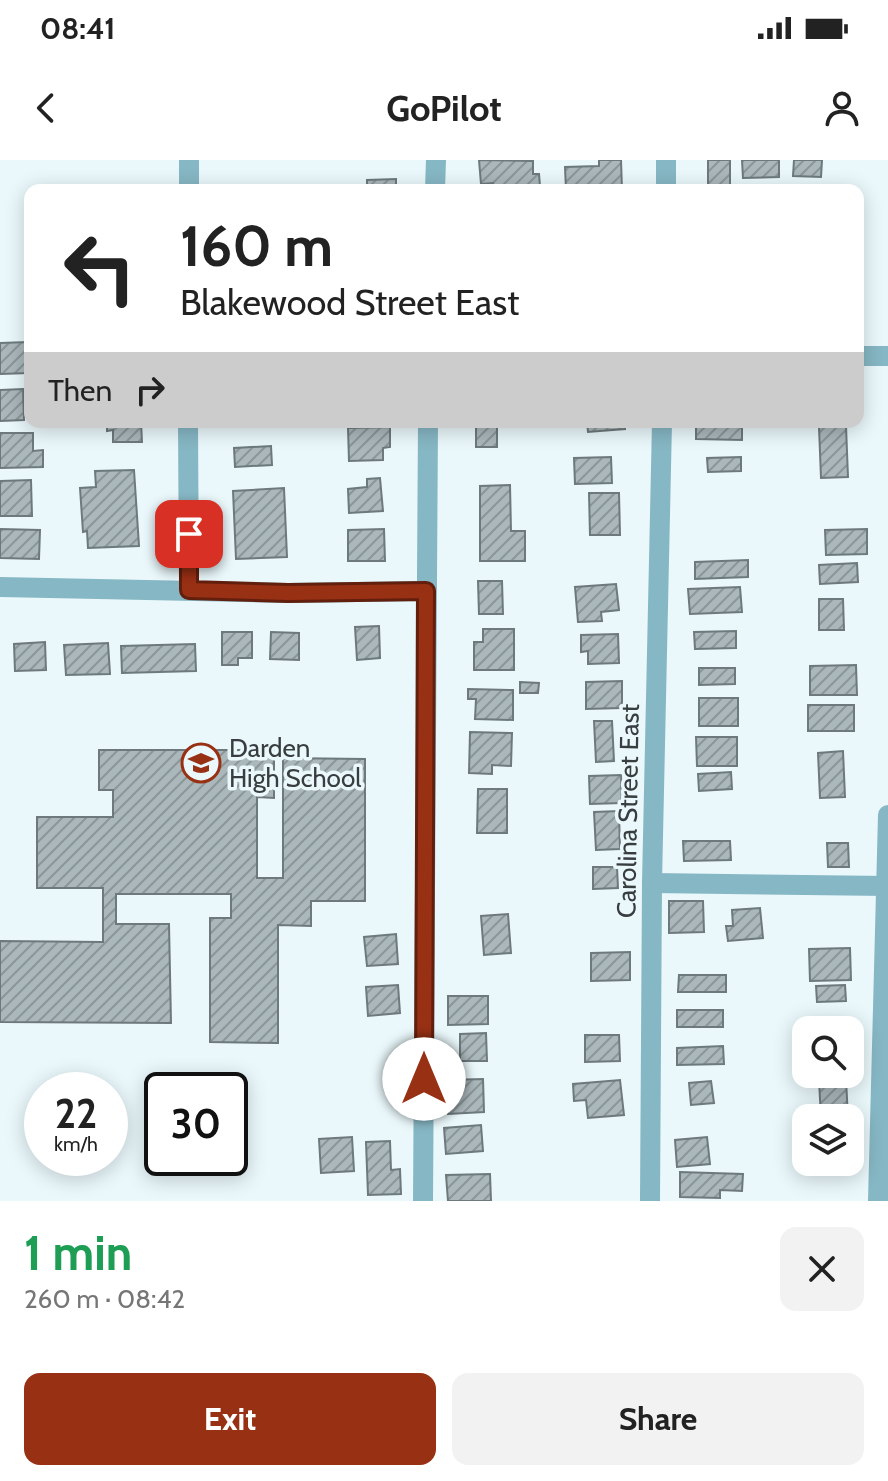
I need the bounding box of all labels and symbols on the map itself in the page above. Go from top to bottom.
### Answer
pin [155,500,223,568]
street label: Carolina Street East [610,703,646,918]
place label: Darden High School [229,732,361,794]
school or university icon: Darden High School [180,742,222,784]
position arrow [382,1037,466,1121]
speed limit sign: 30 [144,1072,248,1176]

